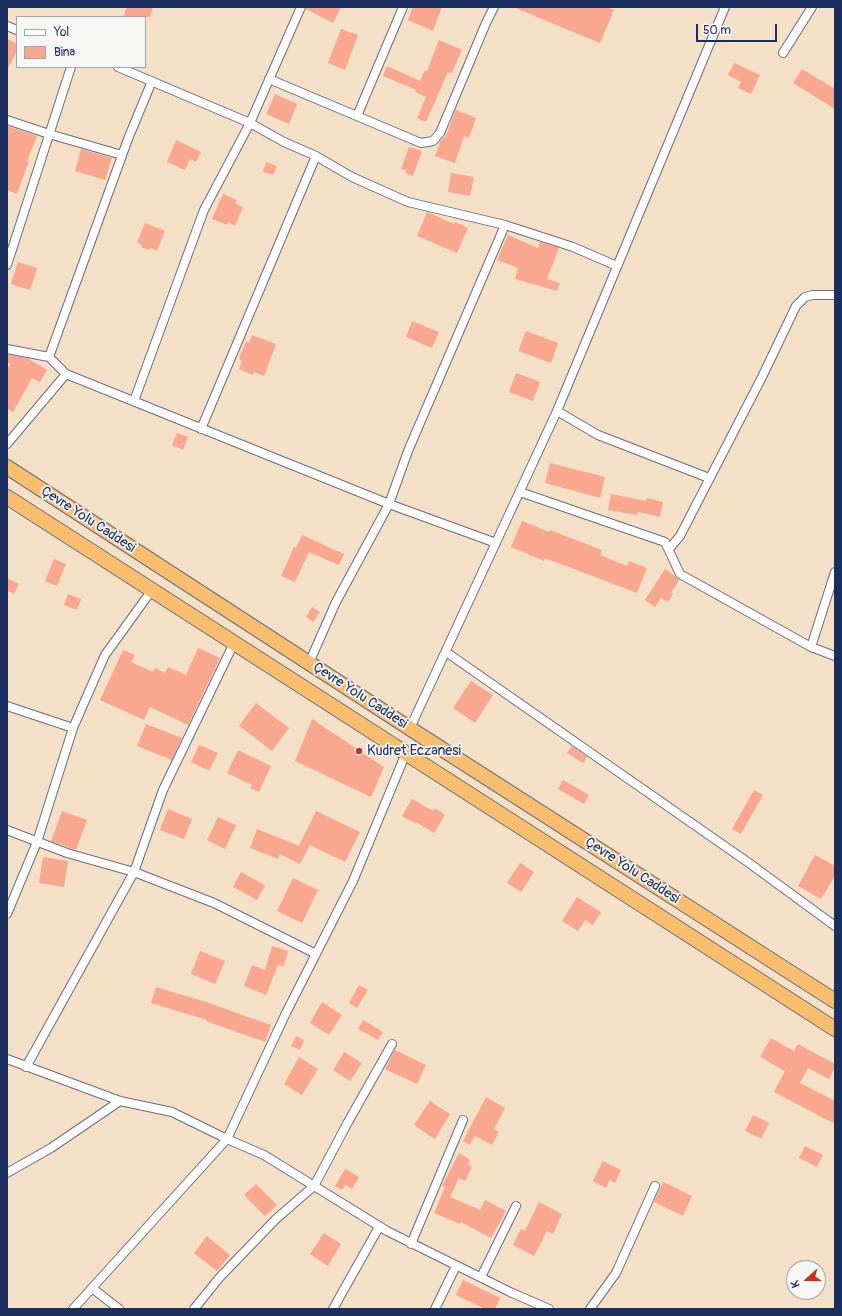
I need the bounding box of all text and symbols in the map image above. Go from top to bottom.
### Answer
legend [16,16,146,68]
scale bar [698,16,779,42]
text: 50 m [703,23,731,38]
text: Yol [54,25,69,40]
text: Bina [54,45,75,60]
street label: Çevre Yolu Caddesi [38,483,138,557]
street label: Çevre Yolu Caddesi [310,659,410,733]
place label: Kudret Eczanesi [367,743,461,759]
marker: Kudret Eczanesi [354,746,364,756]
street label: Çevre Yolu Caddesi [582,834,682,908]
north arrow [786,1260,826,1300]
text: K [788,1279,803,1290]

